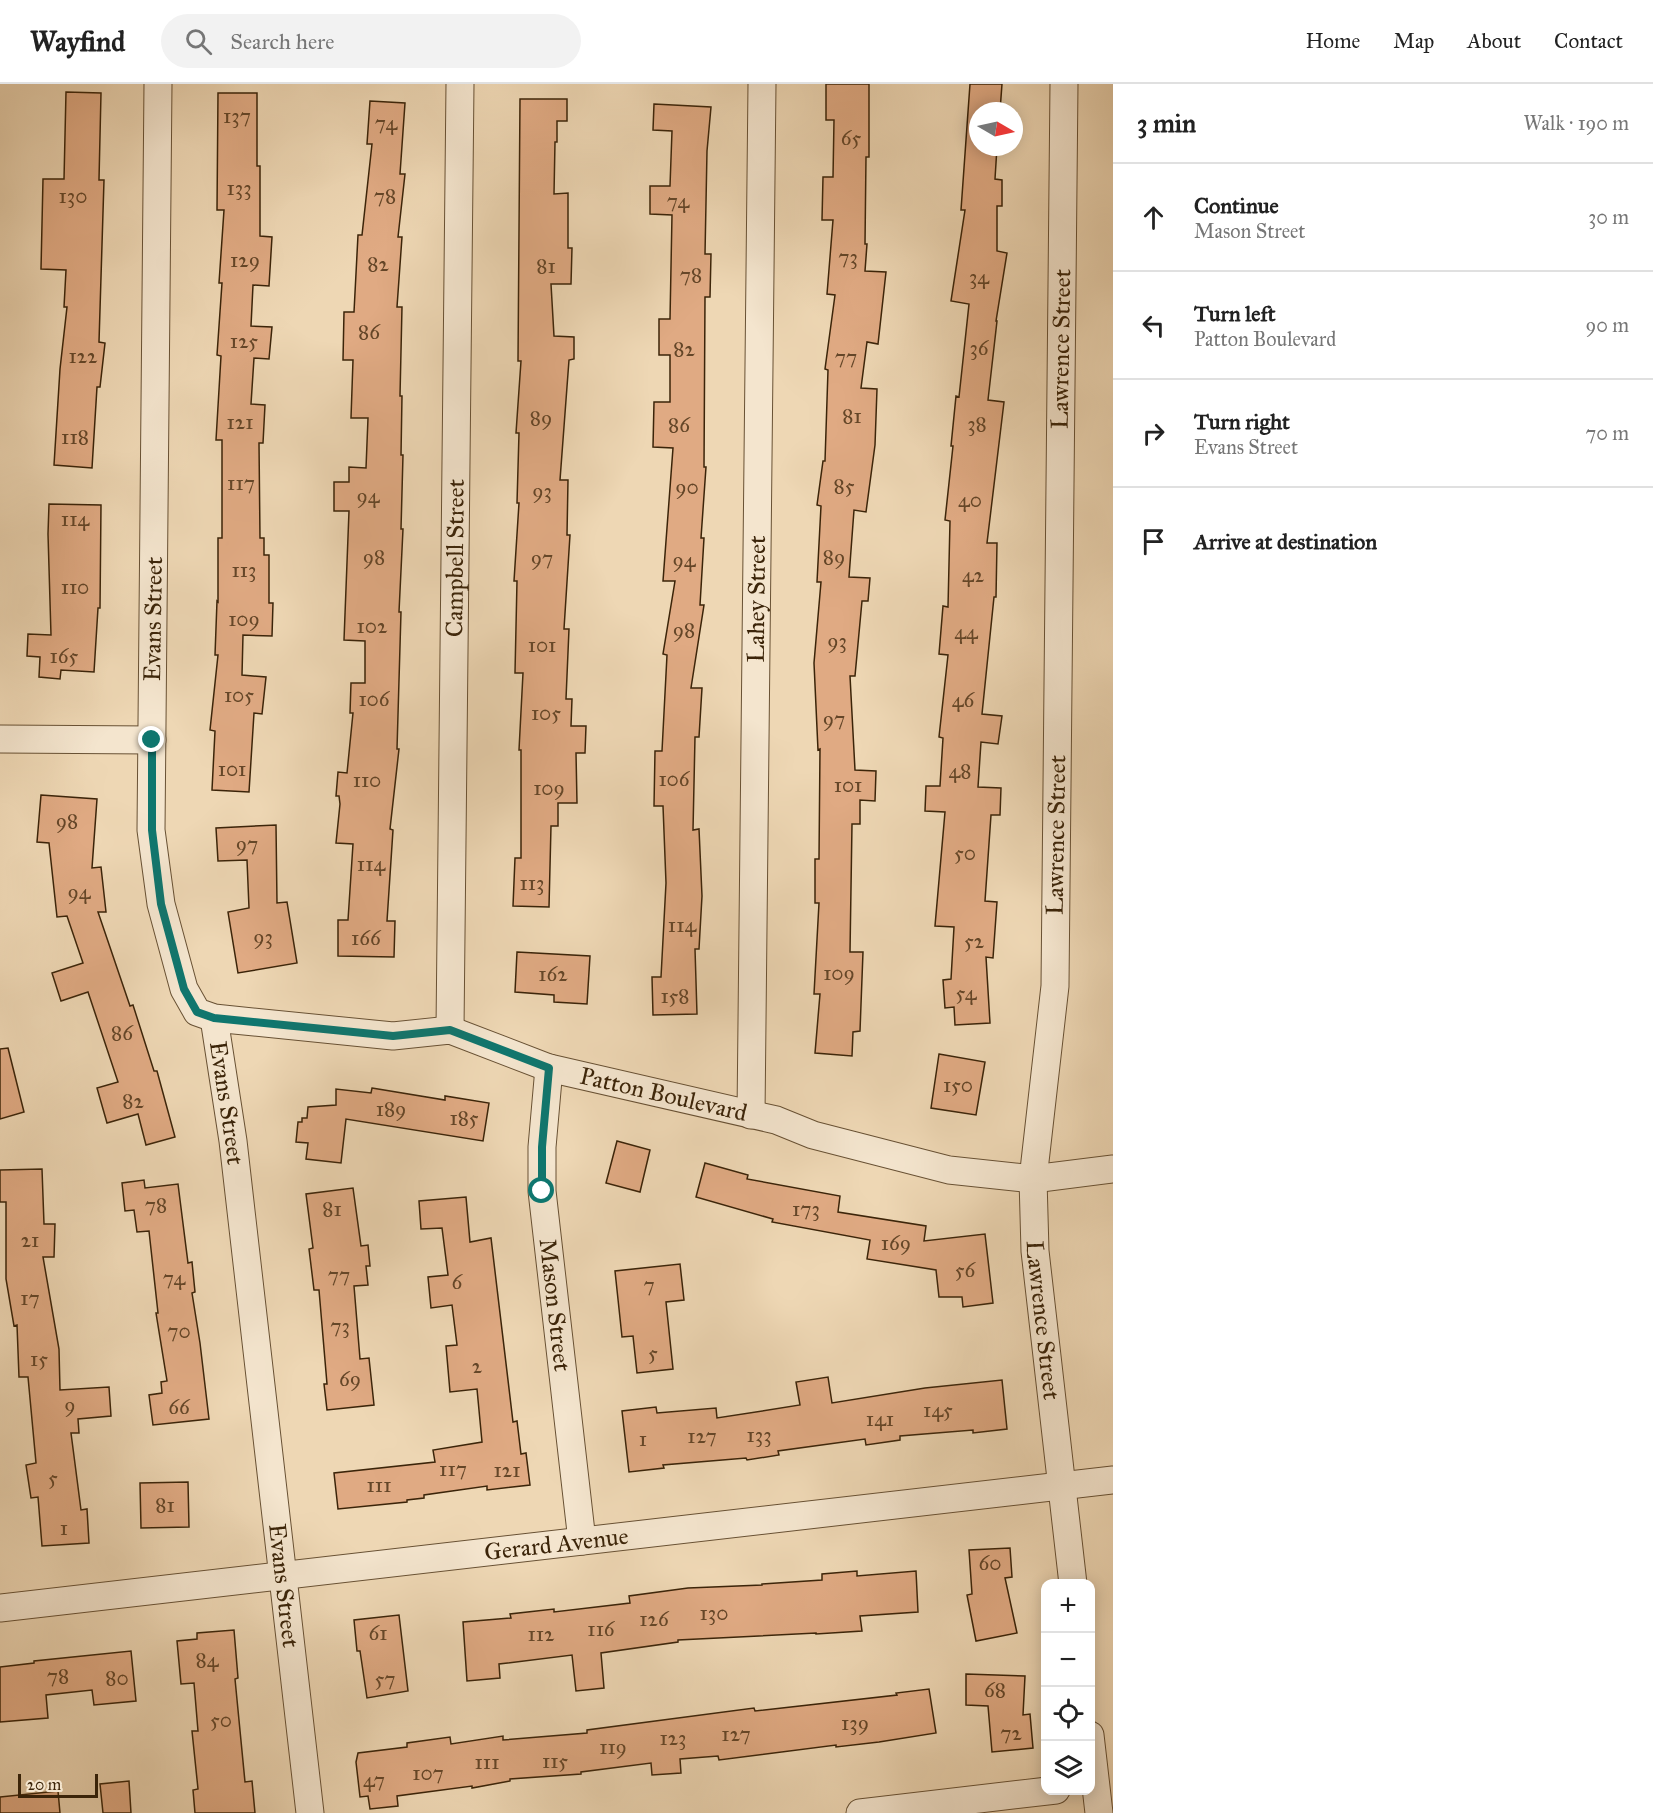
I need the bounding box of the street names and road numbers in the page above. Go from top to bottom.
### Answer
street label: Lawrence Street [1045,268,1077,429]
street label: Campbell Street [439,478,471,637]
street label: Lahey Street [741,535,772,663]
street label: Evans Street [137,556,169,682]
street label: Lawrence Street [1040,754,1072,915]
street label: Evans Street [203,1039,251,1167]
street label: Patton Boulevard [577,1061,750,1128]
street label: Mason Street [533,1237,578,1374]
street label: Lawrence Street [1020,1240,1067,1402]
street label: Gerard Avenue [483,1521,630,1567]
street label: Evans Street [262,1522,306,1650]

